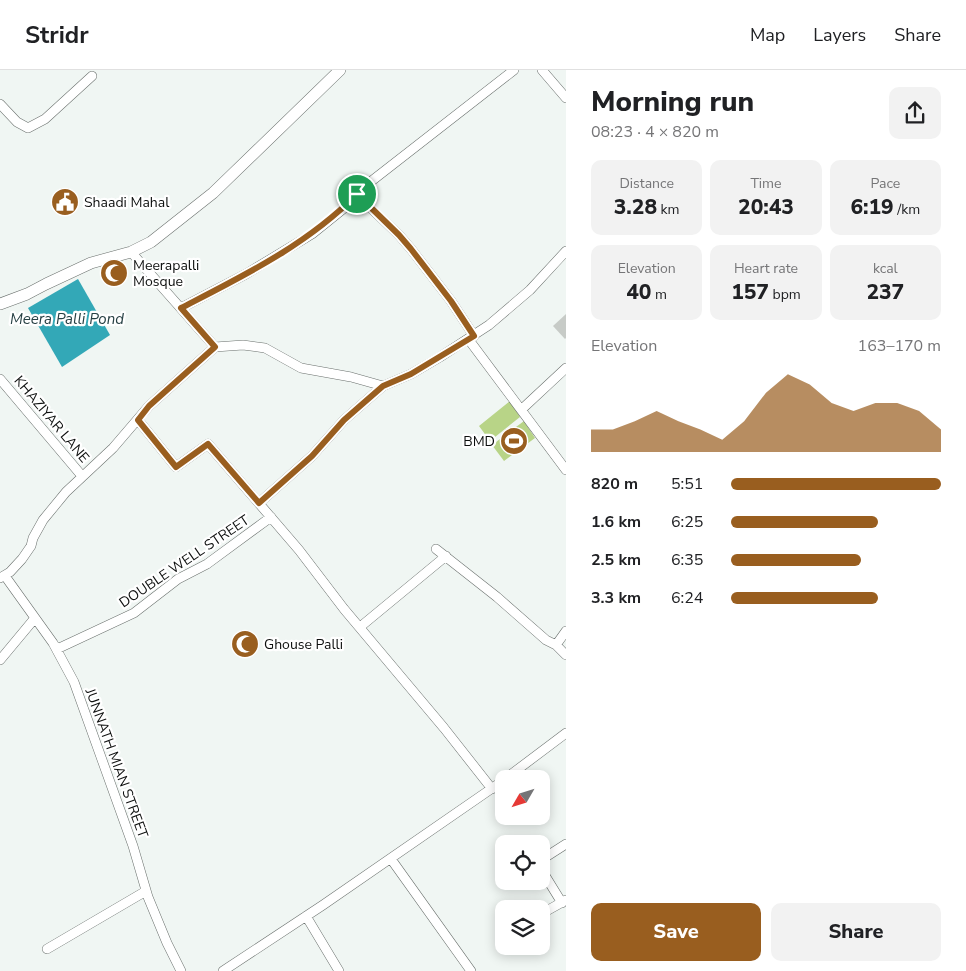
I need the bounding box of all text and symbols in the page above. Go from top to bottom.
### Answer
text: Stridr [25,19,89,51]
text: Map [750,23,785,47]
text: Layers [813,23,866,47]
text: Share [894,23,941,47]
text: Morning run [591,83,754,121]
button: share [889,87,941,139]
text: 08:23 · 4 × 820 m [591,121,719,143]
pin [336,173,378,215]
text: Distance [619,174,674,193]
text: Time [750,174,782,193]
text: Pace [870,174,900,193]
icon: arrive [343,180,371,208]
public building icon: Shaadi Mahal [50,187,80,217]
place label: Shaadi Mahal [84,193,170,212]
text: 3.28 [614,193,657,221]
text: 20:43 [738,193,794,221]
text: 6:19 [850,193,894,221]
text: km [657,200,680,219]
text: /km [894,200,920,219]
place label: Meerapalli Mosque [133,256,199,291]
mosque icon: Meerapalli Mosque [99,258,129,288]
text: Elevation [618,259,676,278]
text: Heart rate [734,259,798,278]
text: kcal [873,259,898,278]
text: 40 [626,278,651,306]
text: 157 [731,278,769,306]
text: 237 [866,278,904,306]
text: m [651,285,667,304]
text: bpm [769,285,801,304]
water label: Meera Palli Pond [10,309,124,329]
text: Elevation [591,335,657,357]
text: 163–170 m [858,335,941,357]
street label: KHAZIYAR LANE [10,372,94,467]
sports icon: BMD [499,426,529,456]
place label: BMD [463,432,495,451]
text: 820 m [591,473,638,495]
text: 5:51 [671,473,703,495]
street label: DOUBLE WELL STREET [115,510,254,612]
text: 1.6 km [591,511,641,533]
text: 6:25 [671,511,703,533]
text: 2.5 km [591,549,641,571]
text: 6:35 [671,549,703,571]
text: 3.3 km [591,587,641,609]
text: 6:24 [671,587,703,609]
mosque icon: Ghouse Palli [230,629,260,659]
place label: Ghouse Palli [264,635,343,654]
street label: JUNNATH MIAN STREET [80,685,153,841]
north arrow [495,770,550,825]
map controls [495,770,550,955]
button: locate [495,835,550,890]
button: layers [495,900,550,955]
button: Save [591,903,761,961]
button: Share [771,903,941,961]

